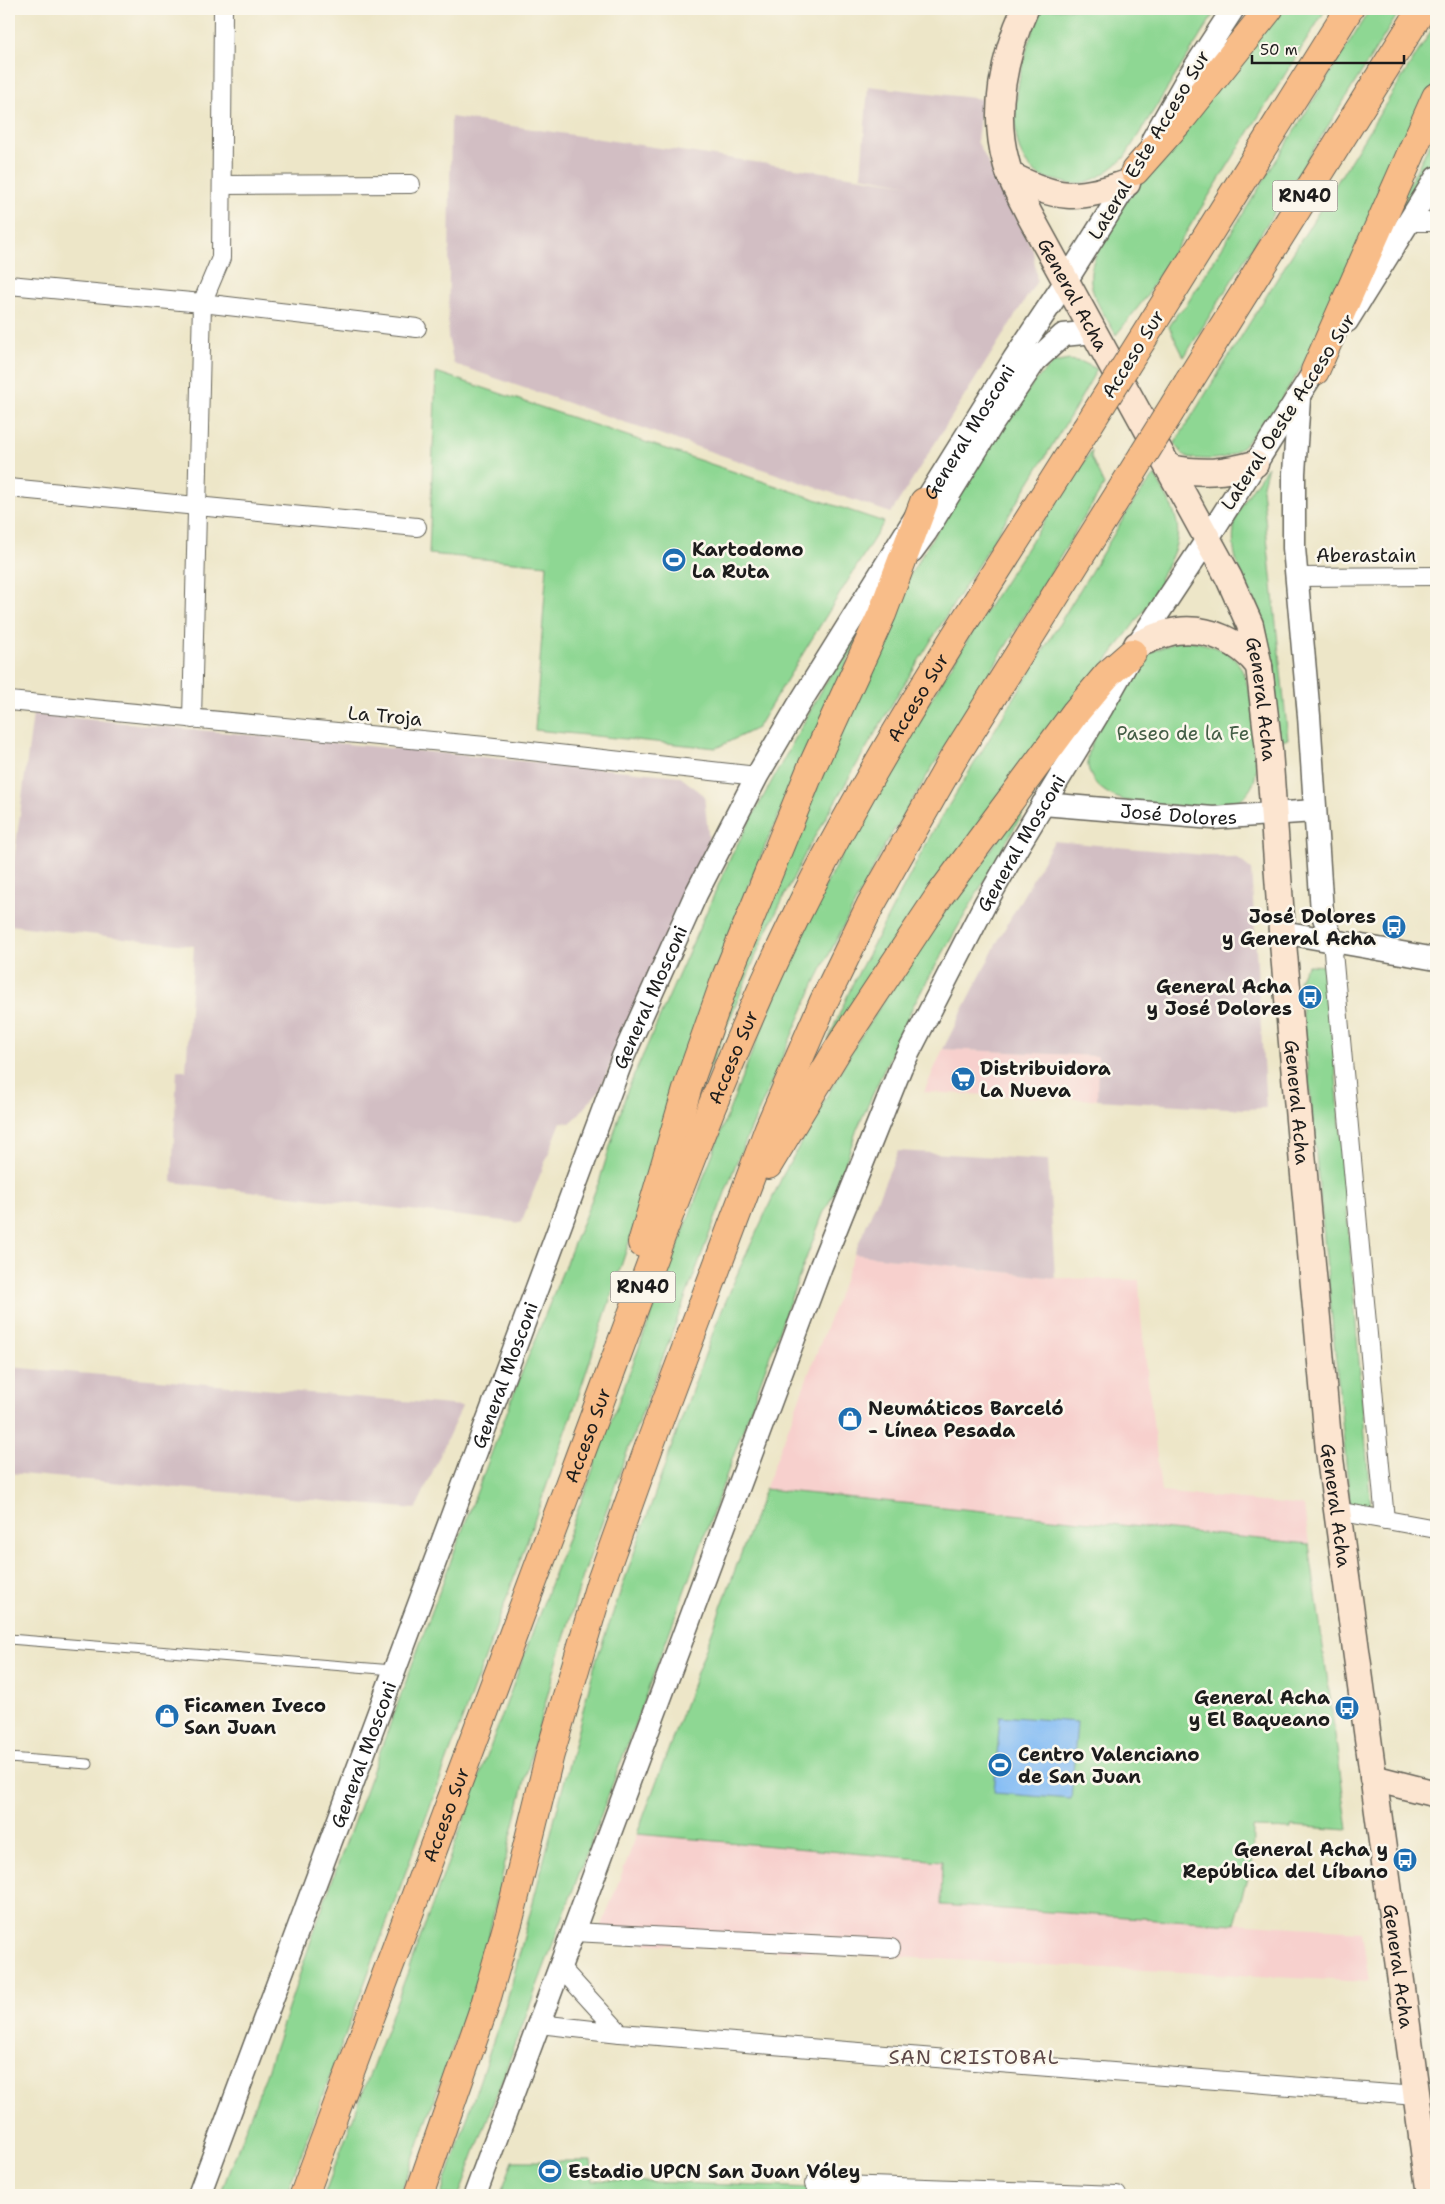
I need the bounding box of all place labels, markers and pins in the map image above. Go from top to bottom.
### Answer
place label: Kartodomo La Ruta [692,537,804,584]
sports icon: Kartodomo La Ruta [661,547,687,573]
place label: José Dolores y General Acha [1222,904,1376,951]
bus stop icon: José Dolores y General Acha [1381,914,1407,940]
place label: General Acha y José Dolores [1147,974,1292,1021]
bus stop icon: General Acha y José Dolores [1297,984,1323,1010]
place label: Distribuidora La Nueva [980,1056,1111,1103]
supermarket icon: Distribuidora La Nueva [950,1066,976,1092]
place label: Neumáticos Barceló - Línea Pesada [868,1396,1064,1443]
shop icon: Neumáticos Barceló - Línea Pesada [837,1406,863,1432]
place label: General Acha y El Baqueano [1189,1685,1330,1732]
place label: Ficamen Iveco San Juan [184,1693,326,1740]
bus stop icon: General Acha y El Baqueano [1334,1695,1360,1721]
shop icon: Ficamen Iveco San Juan [154,1703,180,1729]
place label: Centro Valenciano de San Juan [1018,1742,1199,1789]
sports icon: Centro Valenciano de San Juan [987,1752,1013,1778]
place label: General Acha y República del Líbano [1182,1837,1388,1884]
bus stop icon: General Acha y República del Líbano [1392,1847,1418,1873]
sports icon: Estadio UPCN San Juan Vóley [537,2158,563,2184]
place label: Estadio UPCN San Juan Vóley [568,2159,860,2184]

